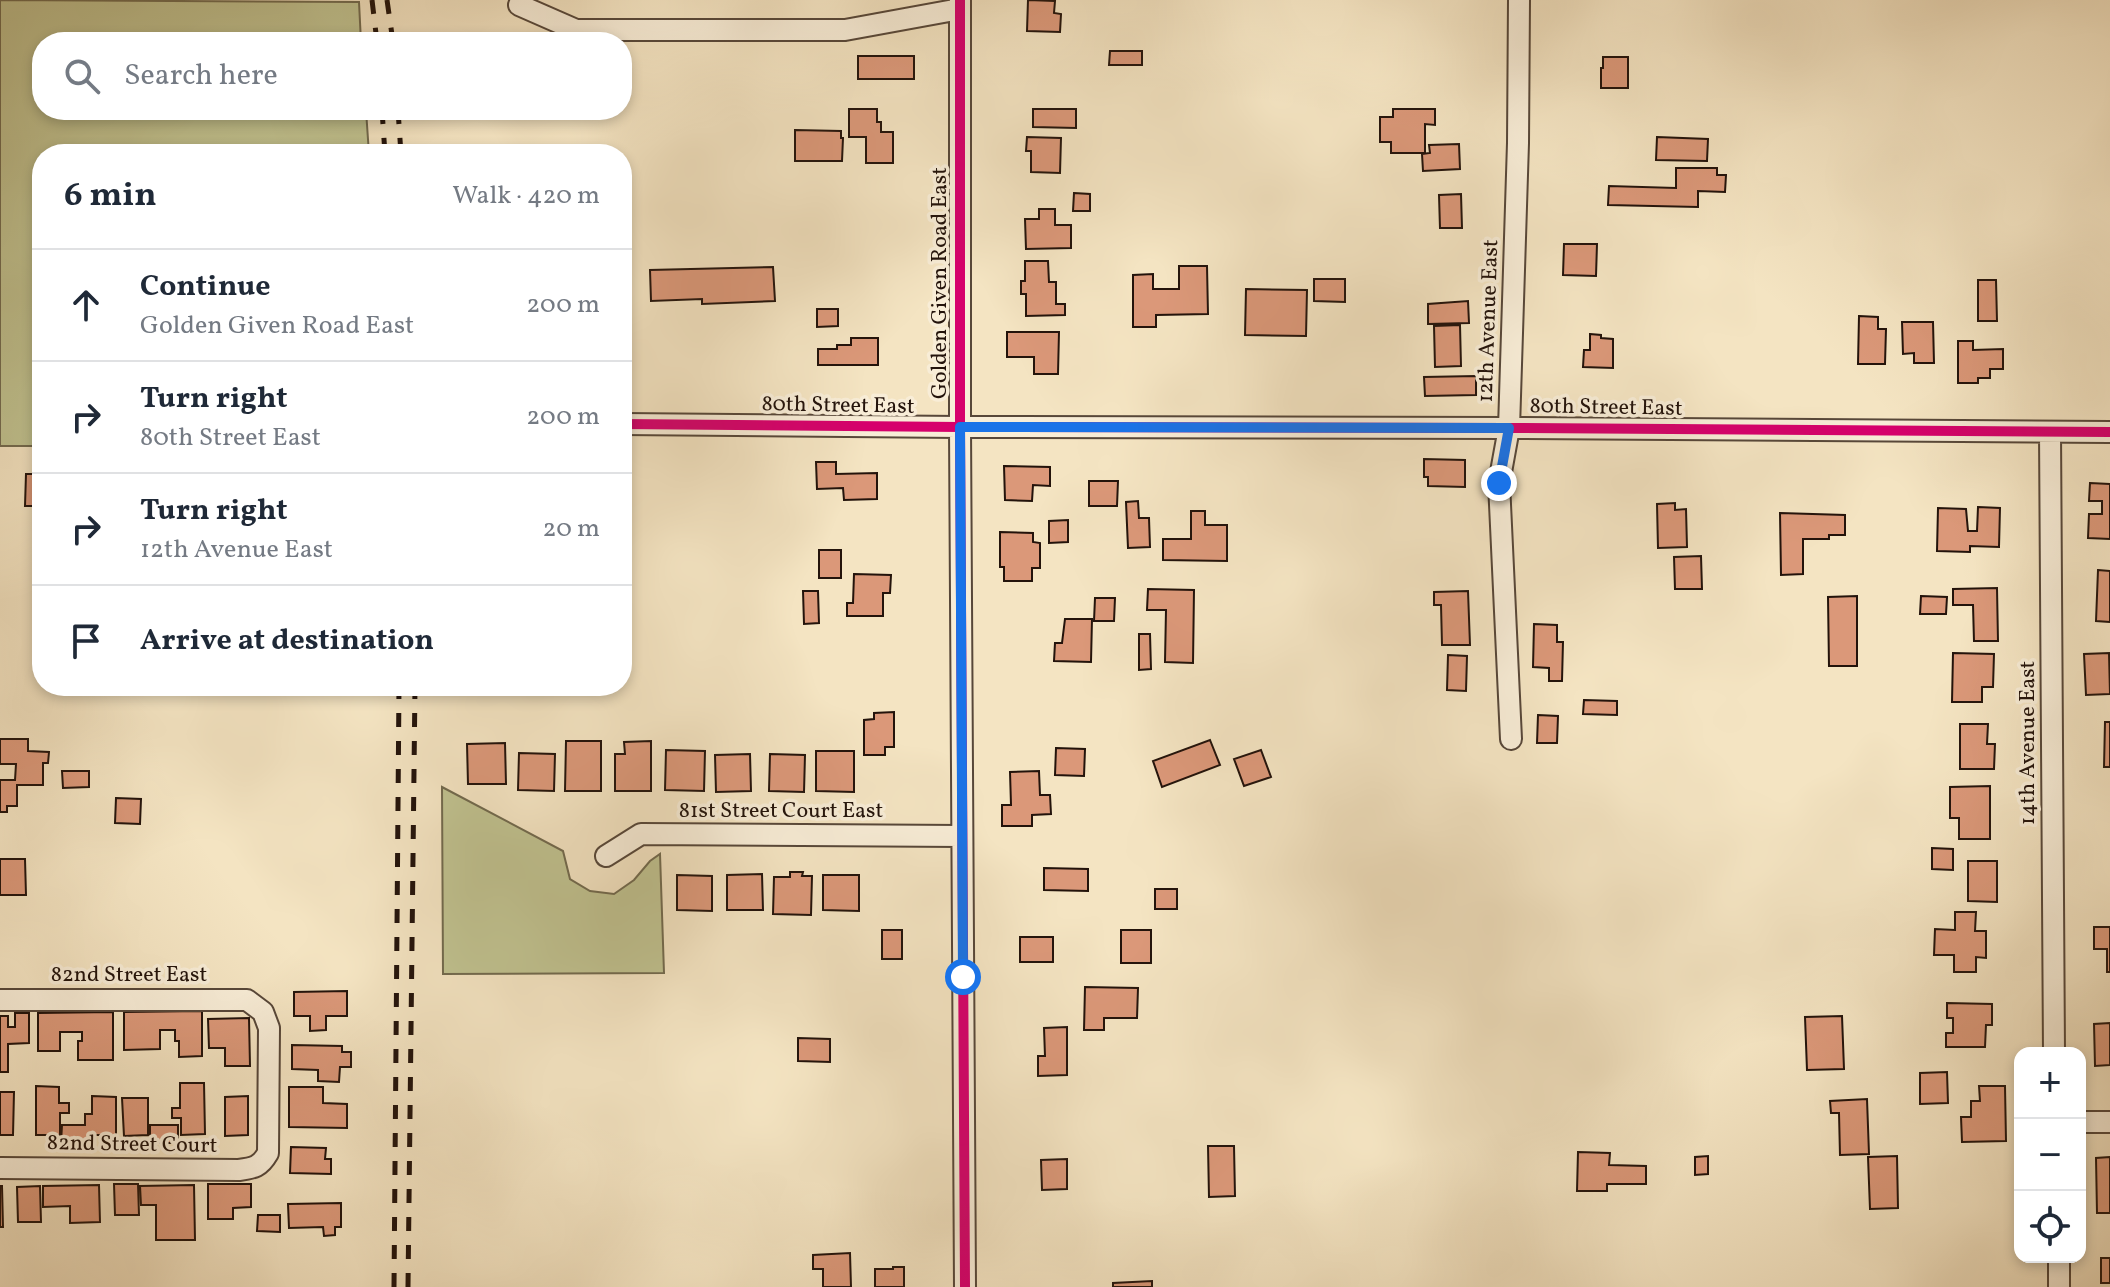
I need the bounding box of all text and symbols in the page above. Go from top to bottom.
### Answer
search box [32,32,632,120]
icon: search [60,54,104,98]
text: Search here [124,55,278,97]
street label: Golden Given Road East [925,167,956,399]
text: 6 min [64,173,157,220]
text: Walk · 420 m [452,178,600,214]
street label: 12th Avenue East [1471,239,1507,403]
text: Continue [140,266,271,308]
icon: ahead [64,283,108,327]
text: 200 m [526,287,600,323]
text: Golden Given Road East [140,308,414,344]
text: Turn right [140,378,288,420]
street label: 80th Street East [761,389,915,423]
street label: 80th Street East [1529,391,1683,425]
icon: right [64,395,108,439]
text: 200 m [526,399,600,435]
text: 80th Street East [140,420,321,456]
route end [1481,465,1517,501]
text: Turn right [140,490,288,532]
icon: right [64,507,108,551]
text: 20 m [542,511,600,547]
text: 12th Avenue East [140,532,333,568]
icon: arrive [64,619,108,663]
text: Arrive at destination [140,620,434,662]
street label: 14th Avenue East [2013,660,2044,825]
street label: 81st Street Court East [679,796,883,827]
route start [945,959,981,995]
street label: 82nd Street East [51,960,207,991]
map controls [2014,1047,2086,1263]
button: + [2014,1047,2086,1119]
button: − [2014,1119,2086,1191]
street label: 82nd Street Court [47,1128,218,1162]
button: locate [2014,1191,2086,1263]

